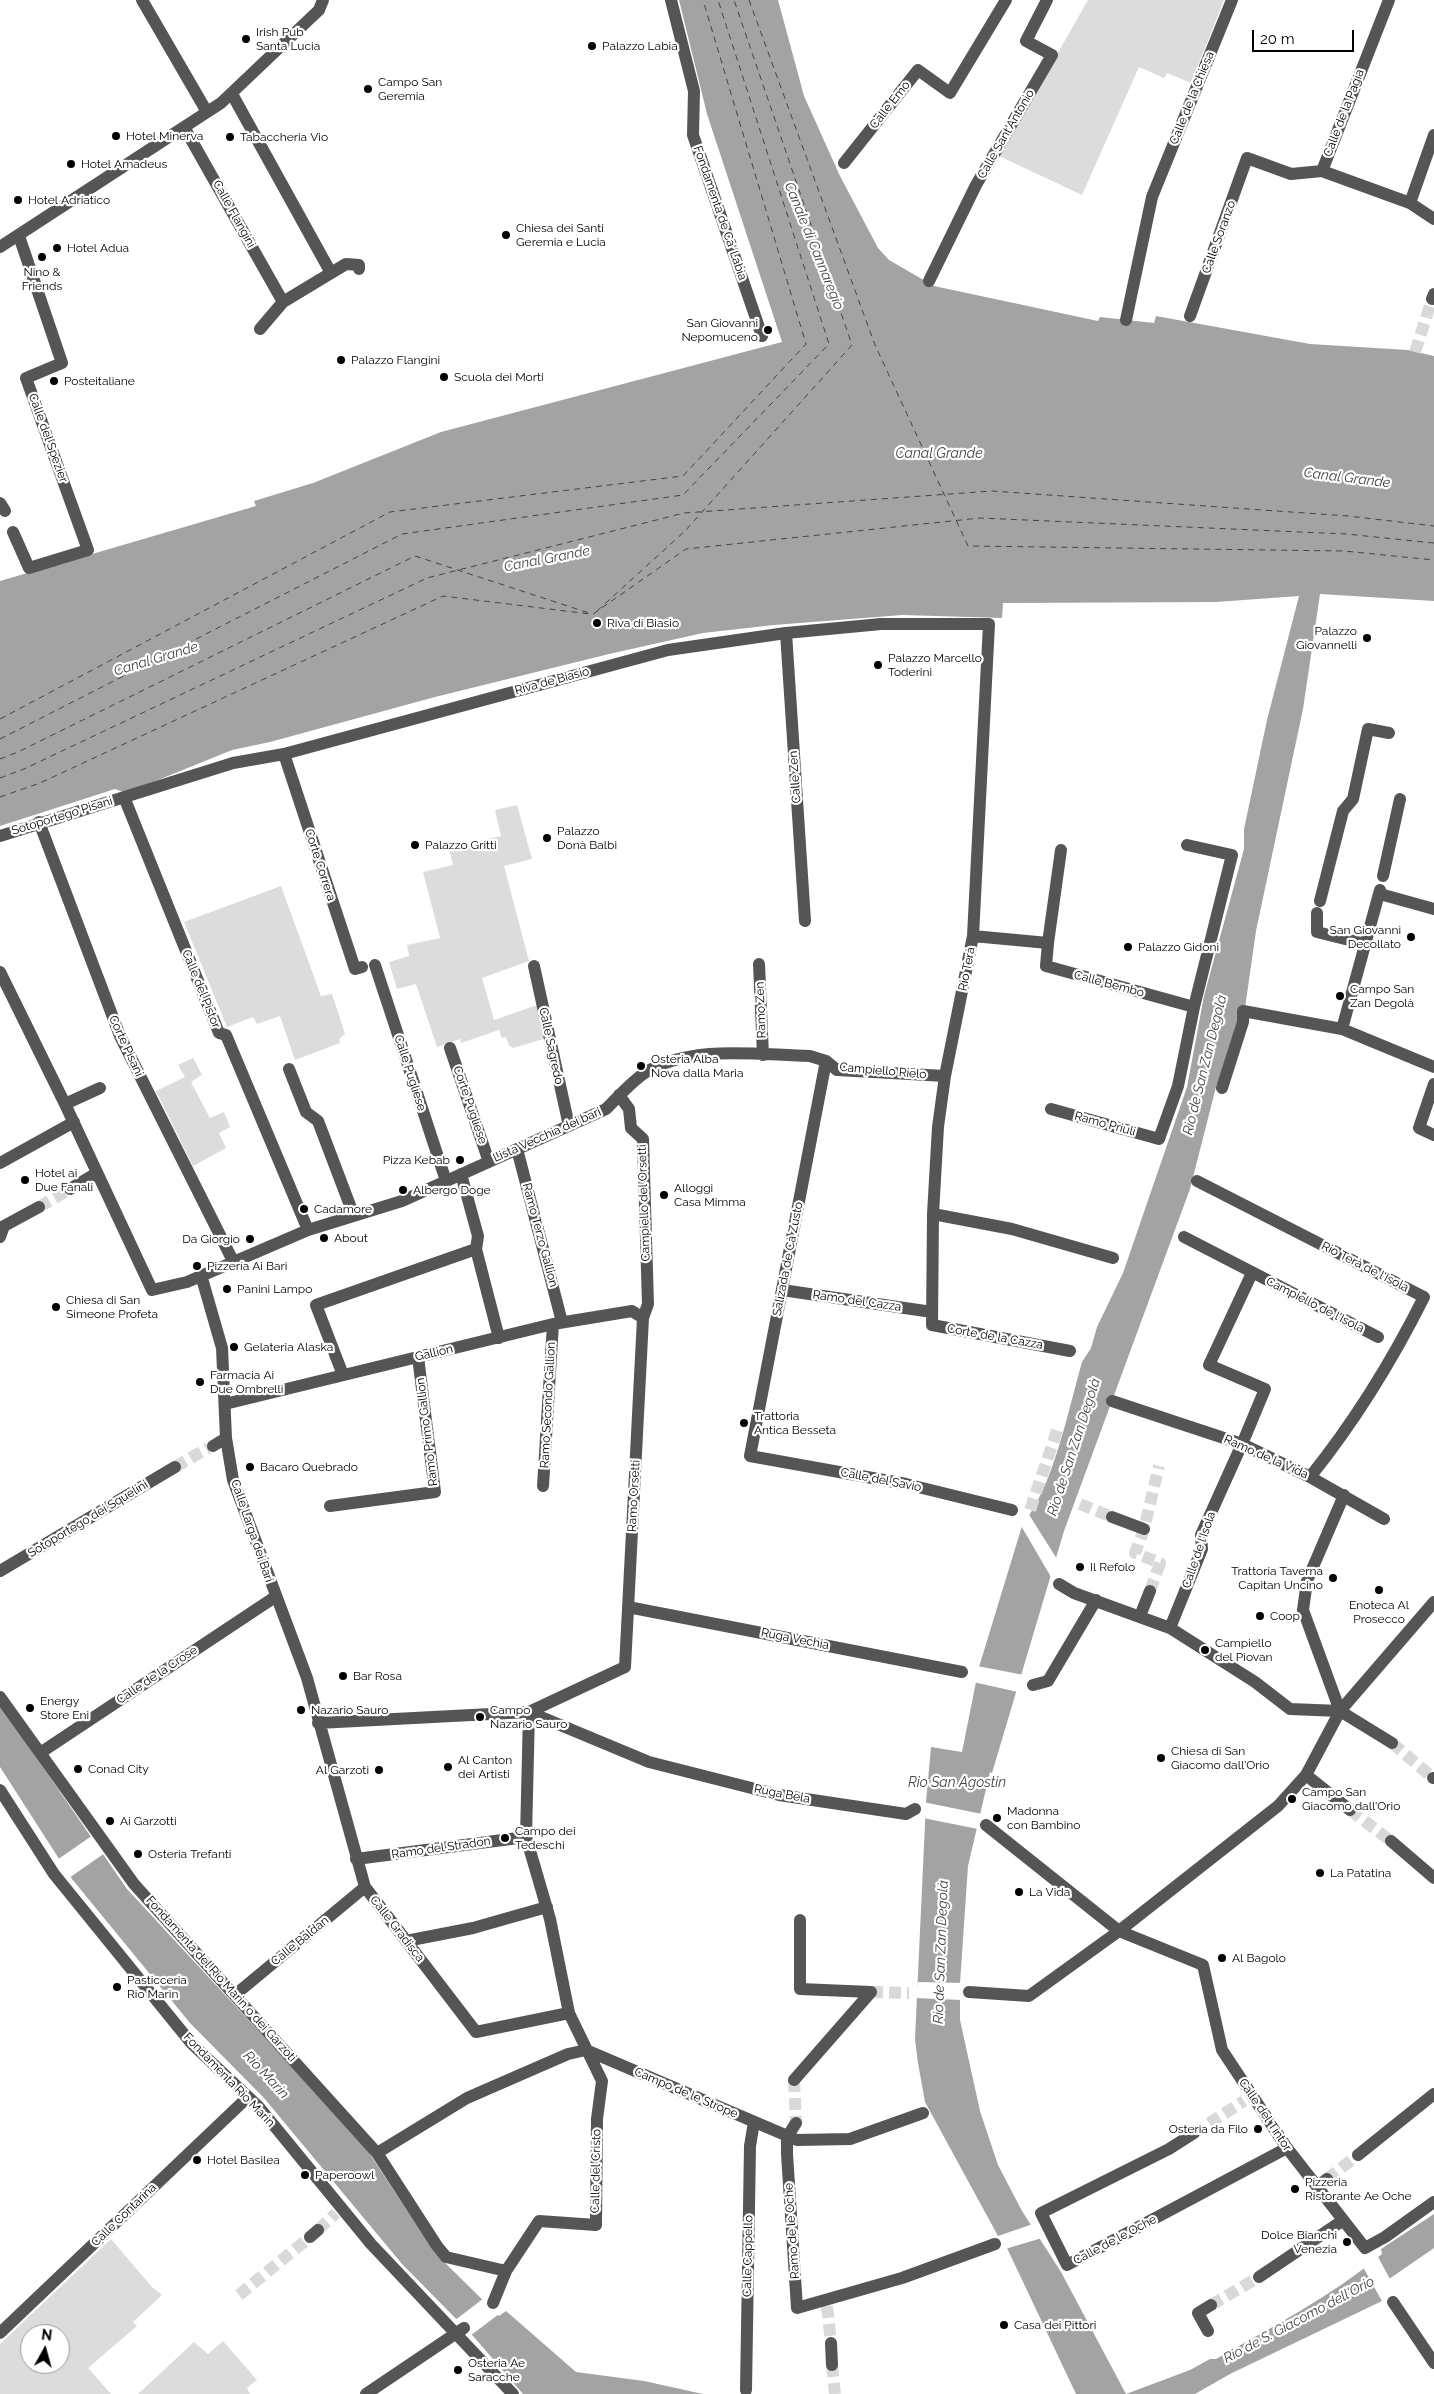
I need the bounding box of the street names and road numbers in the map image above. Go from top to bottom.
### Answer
street label: Calle de la Chiesa [1167,49,1217,147]
street label: Calle de la Pagia [1321,67,1367,159]
street label: Calle Emo [867,78,913,132]
street label: Calle Sant'Antonio [975,87,1037,181]
street label: Fondamenta de Ca' Labia [690,144,750,282]
street label: Calle Flangini [210,178,258,250]
street label: Calle Soranzo [1199,199,1239,275]
street label: Calle del Spezier [25,392,71,484]
street label: Riva de Biasio [513,664,591,698]
street label: Calle Zen [786,750,804,804]
street label: Sotoportego Pisani [10,794,114,838]
street label: Corte Correra [302,827,338,903]
street label: Rio Terà [956,946,978,992]
street label: Calle del Pistor [179,948,223,1030]
street label: Calle Bembo [1072,968,1146,1000]
street label: Ramo Zen [753,981,769,1039]
street label: Calle Sagredo [536,1006,566,1086]
street label: Corte Pisani [106,1013,146,1079]
street label: Calle Pugliese [391,1033,429,1113]
street label: Campiello Rielo [839,1060,927,1082]
street label: Corte Pugliese [450,1064,490,1146]
street label: Lista Vecchia dei bari [491,1105,603,1165]
street label: Ramo Priuli [1073,1109,1137,1139]
street label: Campiello del Orsetti [635,1144,653,1262]
street label: Ramo Terzo Gallion [519,1181,561,1289]
street label: Salizada de Cà Zusto [770,1201,806,1317]
street label: Rio Terà de l'Isola [1319,1239,1411,1295]
street label: Campiello de l'Isola [1263,1274,1367,1336]
street label: Ramo del Cazza [812,1288,902,1314]
street label: Corte de la Cazza [946,1321,1044,1353]
street label: Ramo Secondo Gallion [537,1341,559,1469]
street label: Gallion [414,1342,454,1364]
street label: Ramo Primo Gallion [413,1377,441,1487]
street label: Ramo de la Vida [1222,1432,1310,1482]
street label: Ramo Orsetti [625,1460,643,1532]
street label: Calle del Savio [839,1465,923,1495]
street label: Sotoportego dei Squelini [25,1477,151,1561]
street label: Calle Larga dei Bari [228,1478,276,1584]
street label: Calle de l'Isola [1179,1510,1219,1590]
street label: Ruga Vechia [760,1625,830,1653]
street label: Calle de la Crose [114,1643,200,1707]
street label: Ruga Bela [753,1782,811,1806]
street label: Ramo del Stradon [391,1834,491,1862]
street label: Fondamenta del Rio Marin o dei Garzoti [143,1893,299,2065]
street label: Calle Gradisca [367,1893,427,1965]
street label: Calle Baldan [268,1913,332,1969]
street label: Fondamenta Rio Marin [180,2030,278,2130]
street label: Campo de le Strope [632,2065,740,2121]
street label: Calle del Tintor [1235,2076,1295,2154]
street label: Calle del Cristo [588,2129,604,2213]
street label: Calle Contarina [89,2180,159,2250]
street label: Ramo de le Oche [781,2183,803,2279]
street label: Calle de le Oche [1071,2212,1159,2268]
street label: Calle Cappello [740,2215,756,2297]

